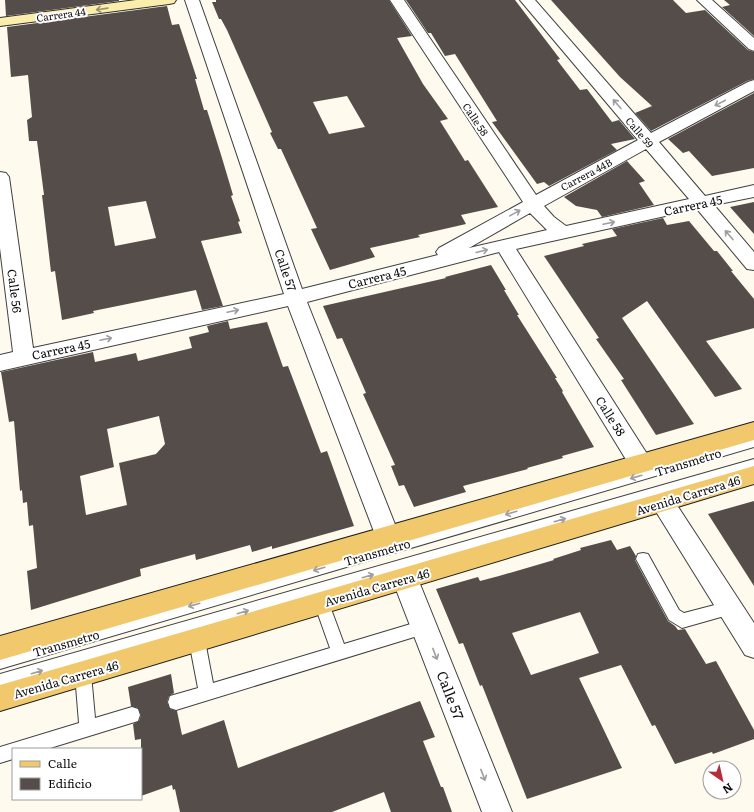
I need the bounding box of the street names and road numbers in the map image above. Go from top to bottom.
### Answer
street label: Carrera 44 [35,3,87,25]
street label: Calle 58 [460,100,493,139]
street label: Calle 59 [622,113,658,151]
street label: Carrera 44B [558,154,615,194]
street label: Carrera 45 [662,190,724,220]
street label: Calle 57 [270,247,302,293]
street label: Carrera 45 [346,261,408,293]
street label: Calle 56 [3,268,27,314]
street label: Carrera 45 [30,334,92,364]
street label: Calle 58 [592,393,630,440]
street label: Transmetro [653,443,723,481]
street label: Avenida Carrera 46 [634,470,743,519]
street label: Transmetro [342,534,412,570]
street label: Avenida Carrera 46 [322,563,432,611]
street label: Transmetro [31,625,101,661]
street label: Avenida Carrera 46 [11,655,121,703]
street label: Calle 57 [433,668,469,722]

